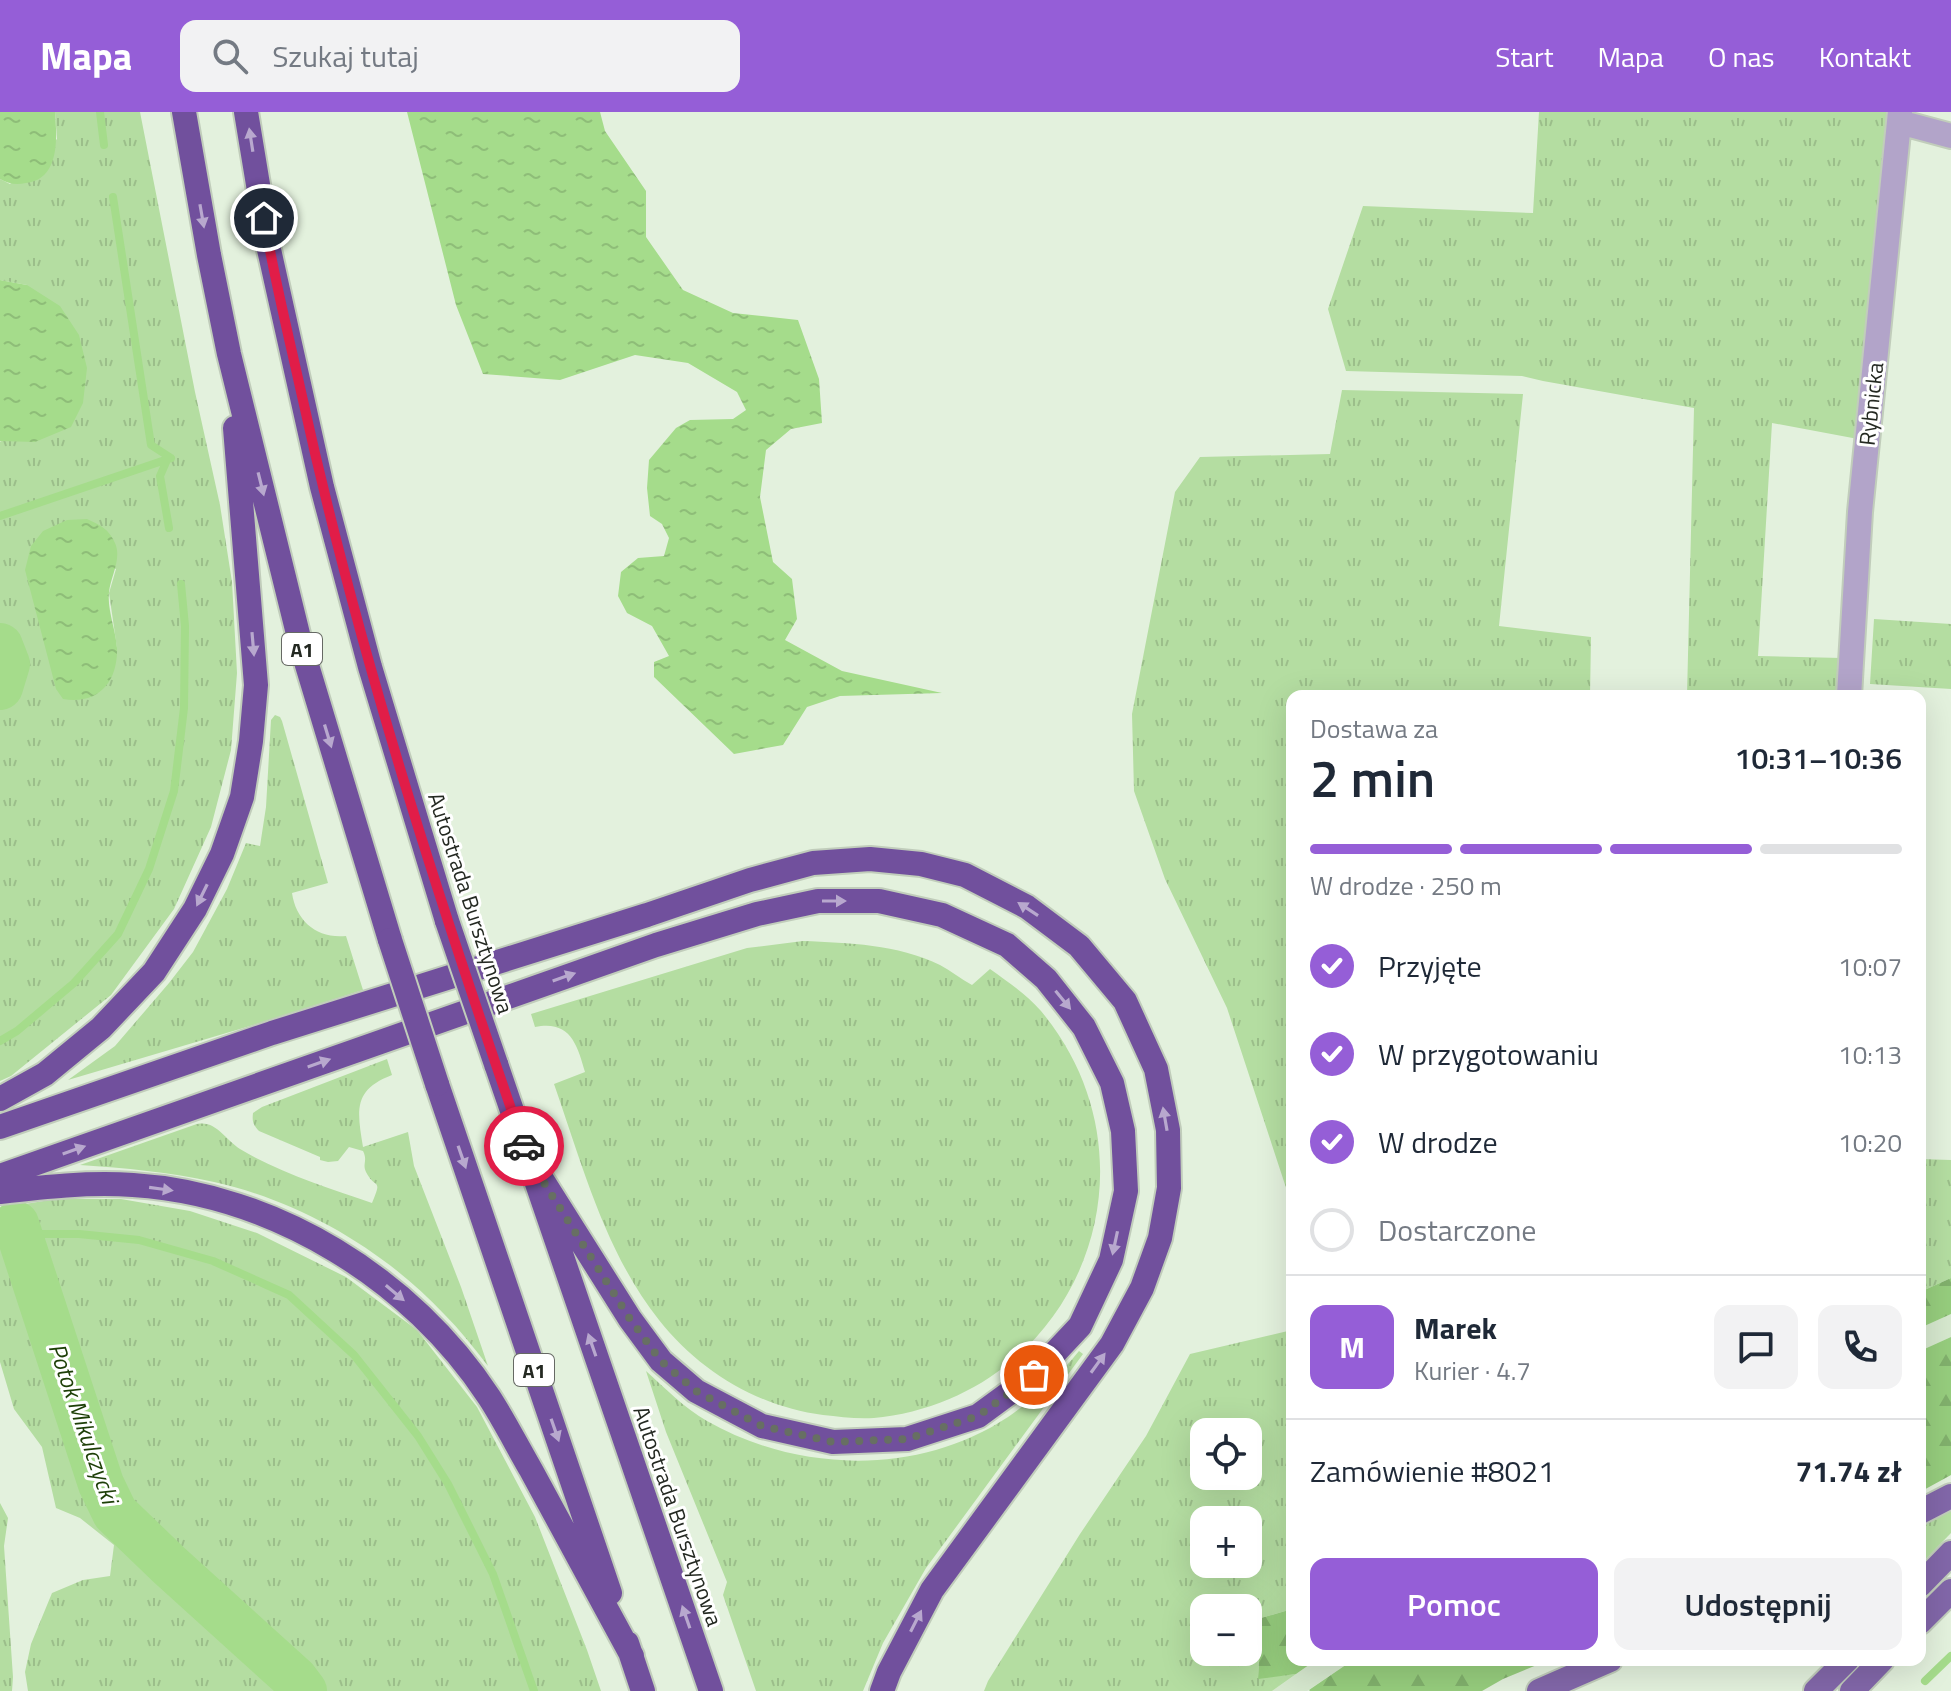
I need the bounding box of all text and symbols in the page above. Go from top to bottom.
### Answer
search box [180,20,740,92]
text: Mapa [40,27,132,85]
text: Szukaj tutaj [272,33,419,79]
icon: search [208,34,252,78]
text: Start [1495,35,1554,78]
text: Mapa [1598,35,1664,78]
text: O nas [1708,35,1775,78]
text: Kontakt [1819,35,1911,78]
one-way arrow [244,128,257,153]
pin [230,184,298,252]
icon: home [242,196,286,240]
one-way arrow [197,204,209,229]
street label: Rybnicka [1850,361,1892,447]
one-way arrow [255,472,268,497]
one-way arrow [246,632,259,657]
road number: A1 [282,633,322,665]
text: Dostawa za [1310,709,1438,748]
one-way arrow [322,724,335,748]
text: 10:31–10:36 [1735,735,1902,781]
text: 2 min [1310,738,1435,817]
street label: Autostrada Bursztynowa [419,788,523,1018]
text: W drodze · 250 m [1310,866,1502,905]
one-way arrow [195,883,209,907]
one-way arrow [822,895,847,907]
one-way arrow [1018,902,1039,917]
text: Przyjęte [1378,943,1482,989]
icon: check [1310,944,1354,988]
text: 10:07 [1838,947,1902,986]
one-way arrow [552,971,576,983]
one-way arrow [1054,990,1071,1010]
text: W przygotowaniu [1378,1031,1599,1077]
icon: check [1310,1032,1354,1076]
text: 10:13 [1838,1035,1902,1074]
one-way arrow [307,1056,331,1069]
courier [484,1106,564,1186]
one-way arrow [1159,1106,1171,1131]
text: W drodze [1378,1119,1498,1165]
icon: check [1310,1120,1354,1164]
text: 10:20 [1838,1123,1902,1162]
icon: car [502,1124,546,1168]
one-way arrow [62,1143,86,1155]
one-way arrow [457,1146,469,1170]
one-way arrow [149,1183,174,1196]
text: Dostarczone [1378,1207,1537,1253]
one-way arrow [1108,1231,1121,1256]
one-way arrow [385,1285,406,1302]
text: Marek [1414,1305,1497,1351]
button: chat [1714,1305,1798,1389]
button: phone [1818,1305,1902,1389]
text: M [1339,1324,1365,1370]
one-way arrow [586,1332,598,1356]
water label: Potok Mikulczycki [40,1338,129,1511]
pin [1000,1341,1068,1409]
text: Kurier · 4.7 [1414,1351,1531,1390]
one-way arrow [1089,1352,1105,1373]
icon: bag [1012,1353,1056,1397]
road number: A1 [514,1354,554,1386]
street label: Autostrada Bursztynowa [624,1401,732,1631]
one-way arrow [549,1418,561,1442]
map controls [1190,1418,1262,1666]
button: locate [1190,1418,1262,1490]
text: Zamówienie #8021 [1310,1448,1555,1494]
text: 71.74 zł [1795,1448,1902,1494]
button: + [1190,1506,1262,1578]
button: Pomoc [1310,1558,1598,1650]
button: Udostępnij [1614,1558,1902,1650]
button: − [1190,1594,1262,1666]
one-way arrow [679,1605,691,1629]
one-way arrow [909,1609,923,1632]

